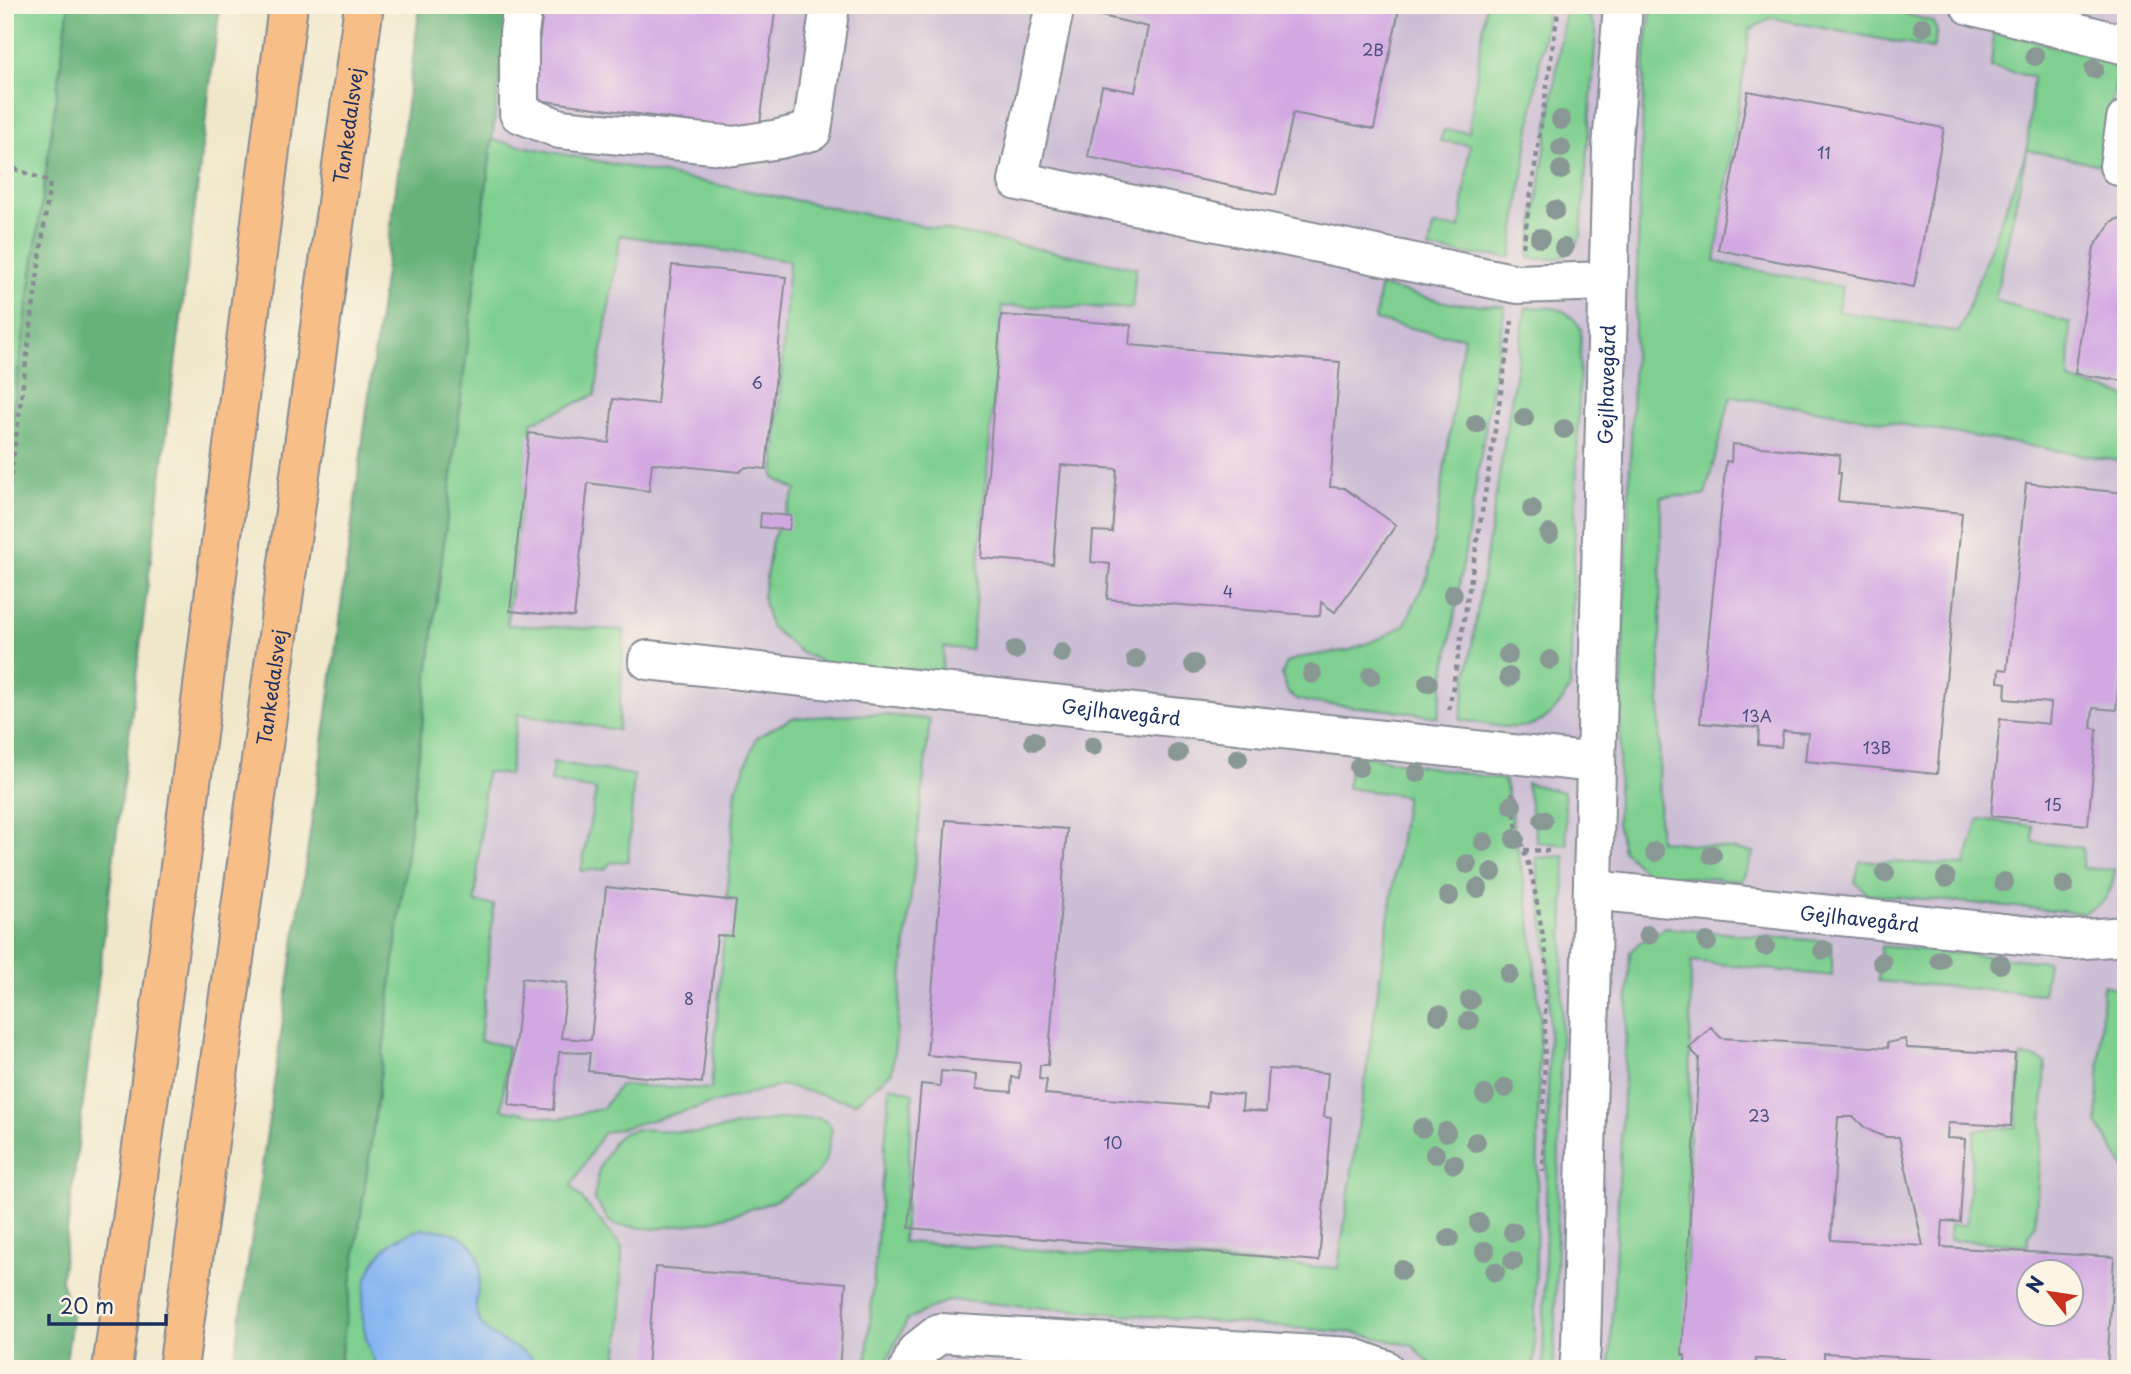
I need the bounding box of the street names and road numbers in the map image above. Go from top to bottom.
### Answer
street label: Tankedalsvej [326,66,369,185]
street label: Gejlhavegård [1590,324,1621,445]
street label: Tankedalsvej [249,627,293,747]
street label: Gejlhavegård [1060,691,1183,732]
street label: Gejlhavegård [1799,898,1921,938]

